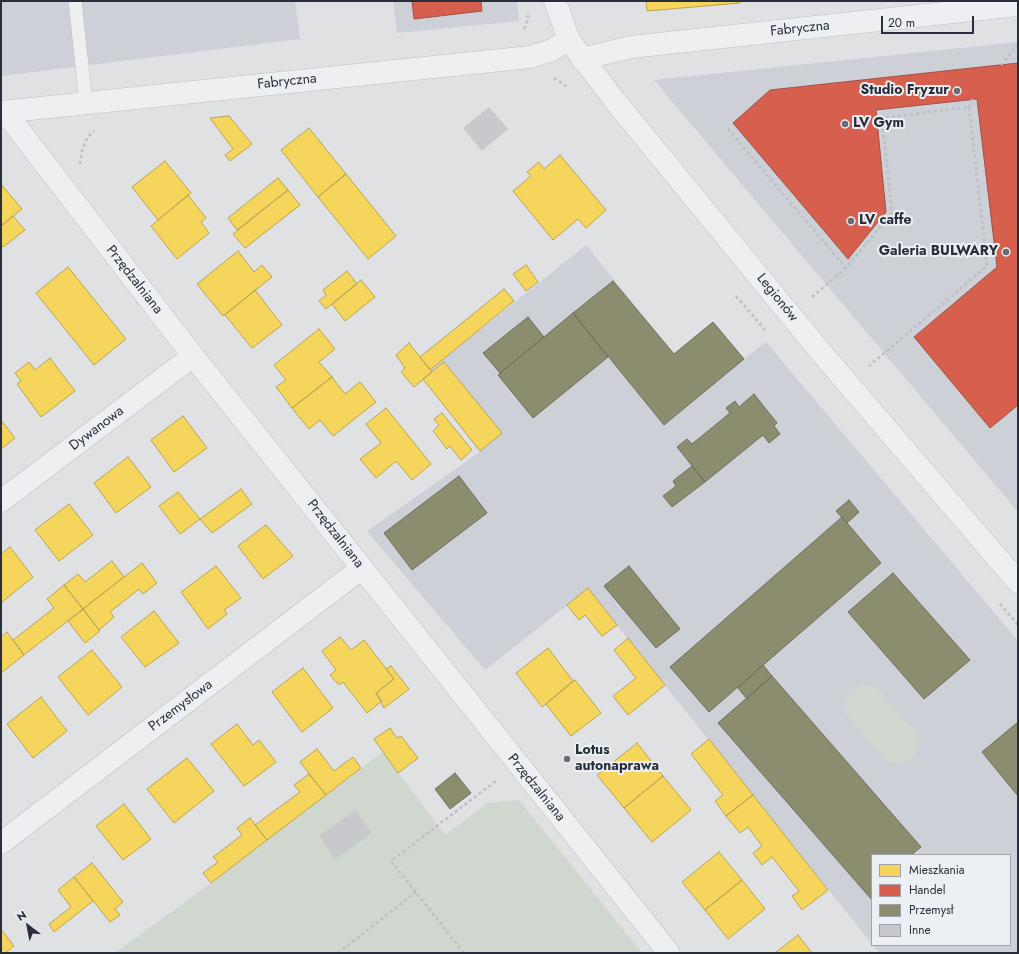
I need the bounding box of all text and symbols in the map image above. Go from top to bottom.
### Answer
scale bar [883,8,976,34]
text: 20 m [888,14,915,32]
street label: Fabryczna [769,18,831,40]
street label: Fabryczna [256,71,318,93]
place label: Studio Fryzur [860,83,949,99]
marker: Studio Fryzur [952,86,962,96]
place label: LV Gym [853,116,904,132]
marker: LV Gym [840,119,850,129]
place label: LV caffe [859,213,912,229]
marker: LV caffe [846,216,856,226]
street label: Przędzalniana [102,242,166,318]
place label: Galeria BULWARY [879,244,998,260]
marker: Galeria BULWARY [1001,247,1011,257]
street label: Legionów [753,271,801,325]
street label: Dywanowa [67,403,127,455]
street label: Przędzalniana [303,496,367,572]
street label: Przemysłowa [146,677,216,735]
place label: Lotus autonaprawa [575,743,659,776]
street label: Przędzalniana [504,751,568,825]
marker: Lotus autonaprawa [562,754,572,764]
legend [871,854,1011,946]
text: Mieszkania [909,861,965,879]
text: Handel [909,881,945,899]
text: Przemysł [909,901,954,919]
north arrow [8,906,48,946]
text: N [14,907,30,925]
text: Inne [909,921,931,939]

